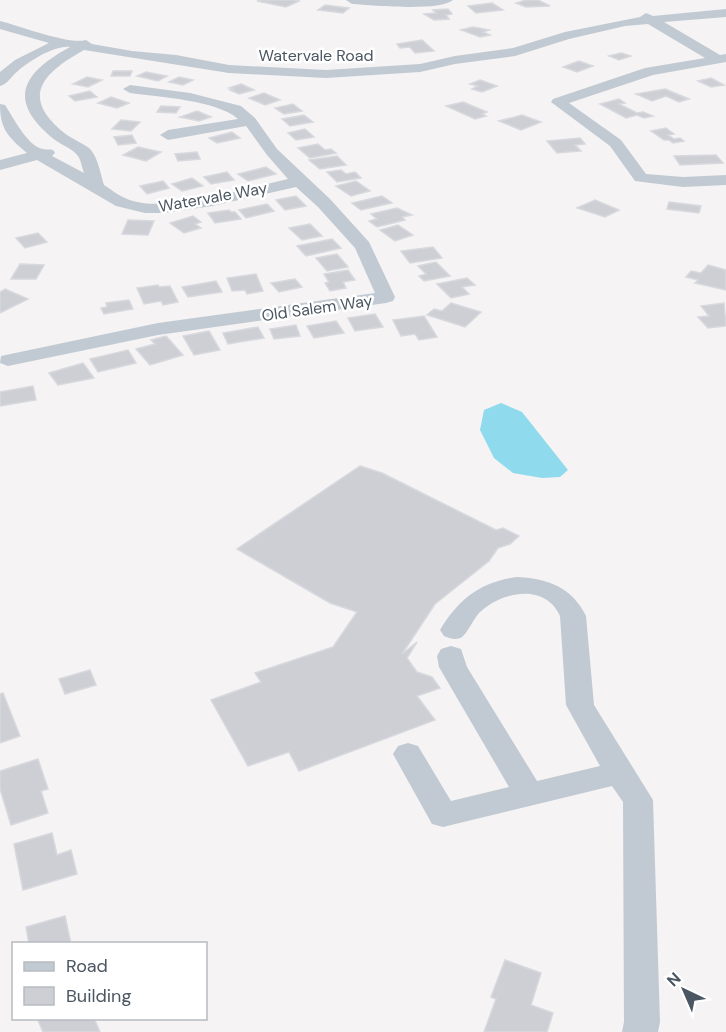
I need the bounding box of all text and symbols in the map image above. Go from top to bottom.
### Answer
street label: Watervale Road [258,45,374,66]
street label: Watervale Way [157,177,269,217]
street label: Old Salem Way [260,290,374,326]
legend [12,942,207,1020]
text: Road [66,954,108,978]
north arrow [654,960,714,1020]
text: N [662,968,685,991]
text: Building [66,984,131,1008]

